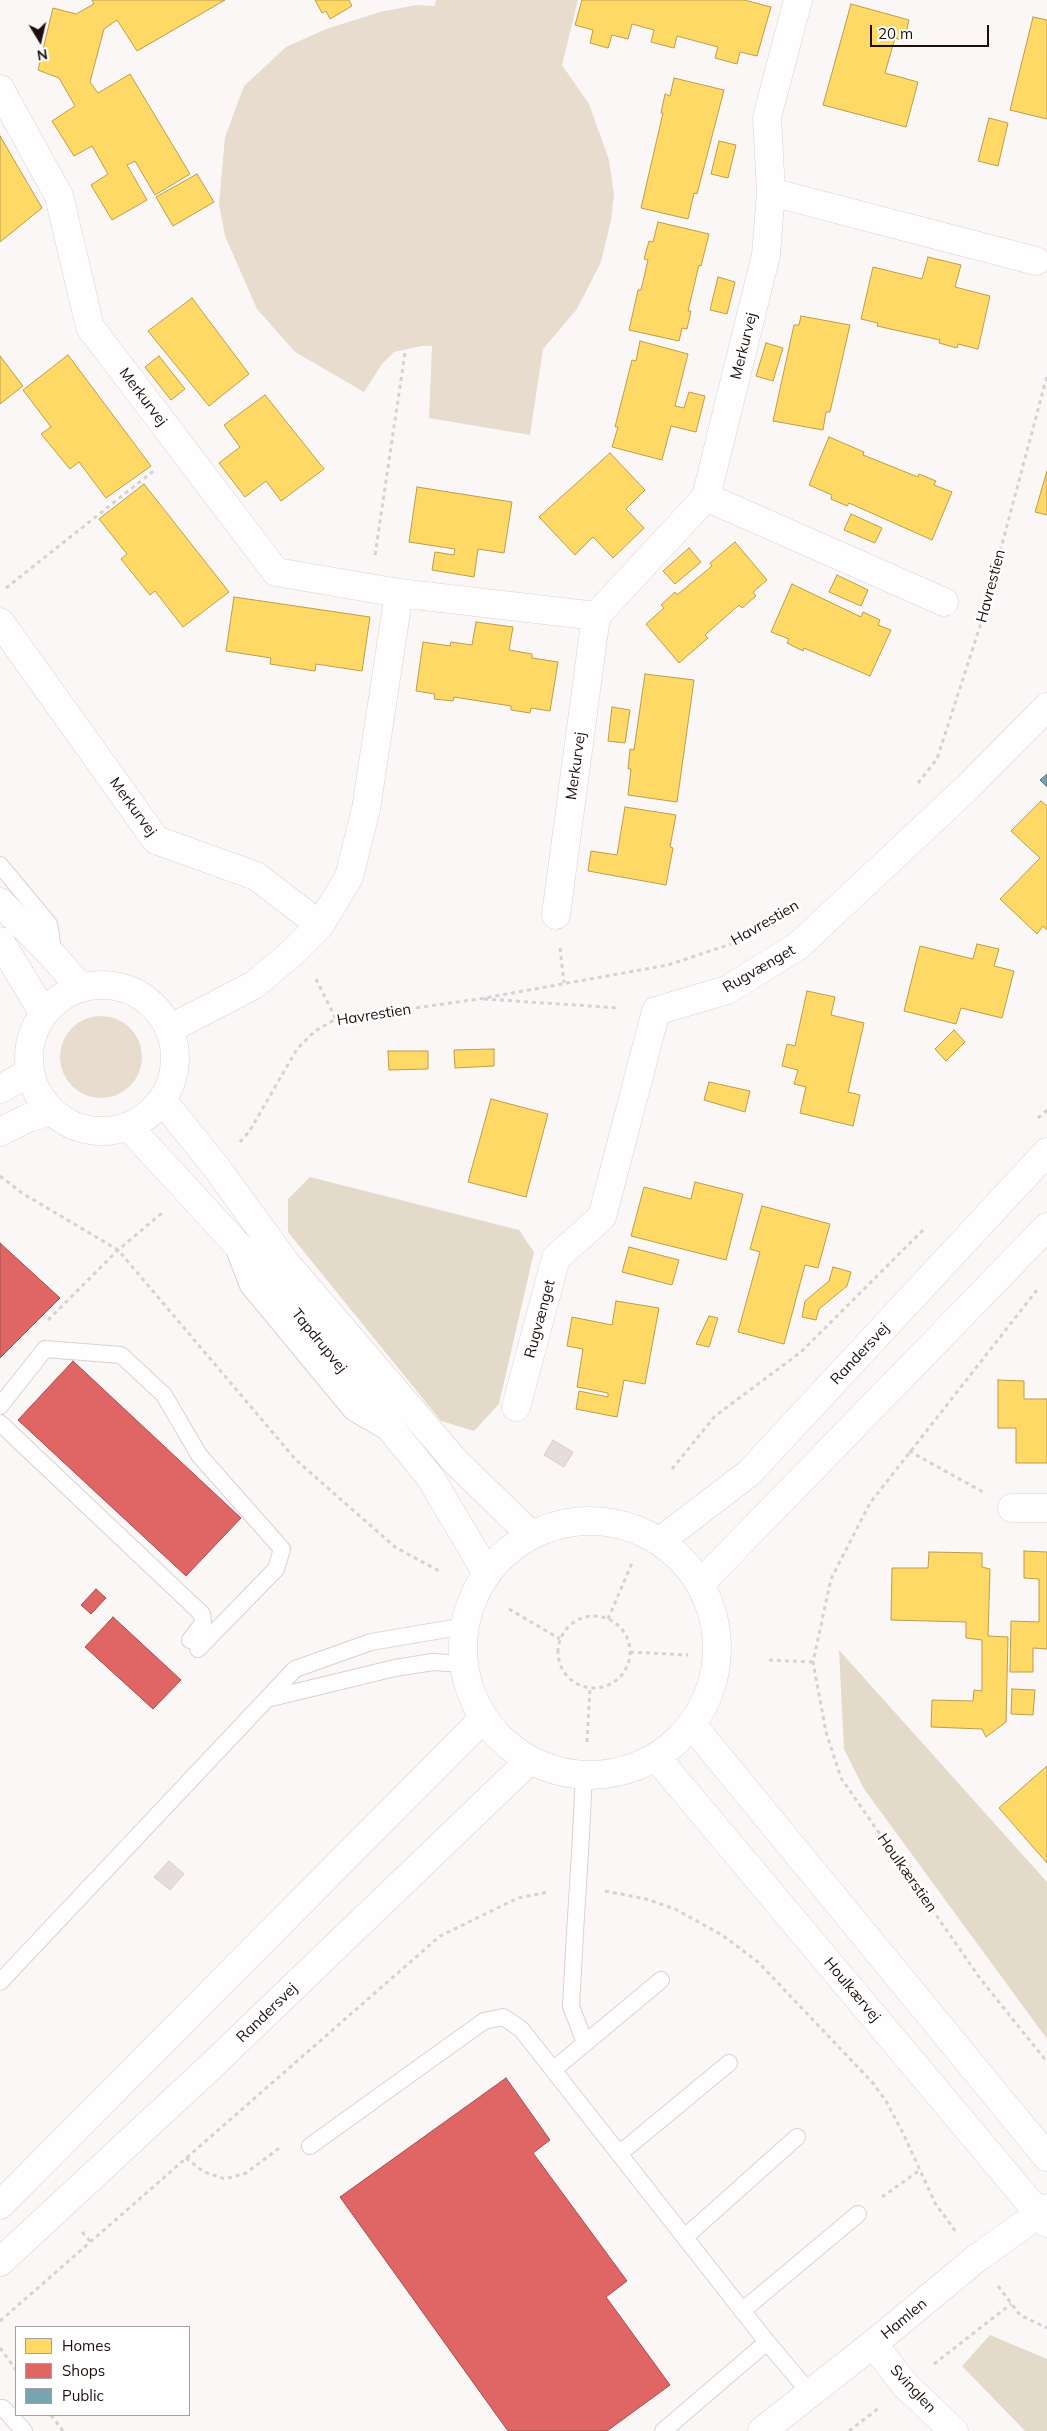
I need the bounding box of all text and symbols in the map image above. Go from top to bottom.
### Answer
north arrow [15,15,65,65]
scale bar [872,15,991,47]
text: 20 m [878,24,913,43]
text: N [36,45,49,65]
street label: Merkurvej [727,311,761,381]
street label: Merkurvej [115,364,171,430]
street label: Havrestien [973,547,1009,625]
street label: Merkurvej [562,731,590,801]
street label: Merkurvej [106,774,160,840]
street label: Havrestien [728,896,802,950]
street label: Rugvænget [720,941,798,997]
street label: Havrestien [336,1000,412,1030]
street label: Rugvænget [521,1278,559,1360]
street label: Tapdrupvej [288,1305,350,1377]
street label: Randersvej [827,1320,893,1388]
street label: Houlkærstien [873,1830,941,1916]
street label: Houlkærvej [820,1954,884,2026]
street label: Randersvej [233,1980,301,2046]
street label: Hamlen [877,2295,931,2343]
legend [15,2326,190,2416]
text: Homes [62,2336,111,2355]
text: Shops [62,2361,105,2380]
street label: Svinglen [886,2361,940,2417]
text: Public [62,2386,104,2405]

